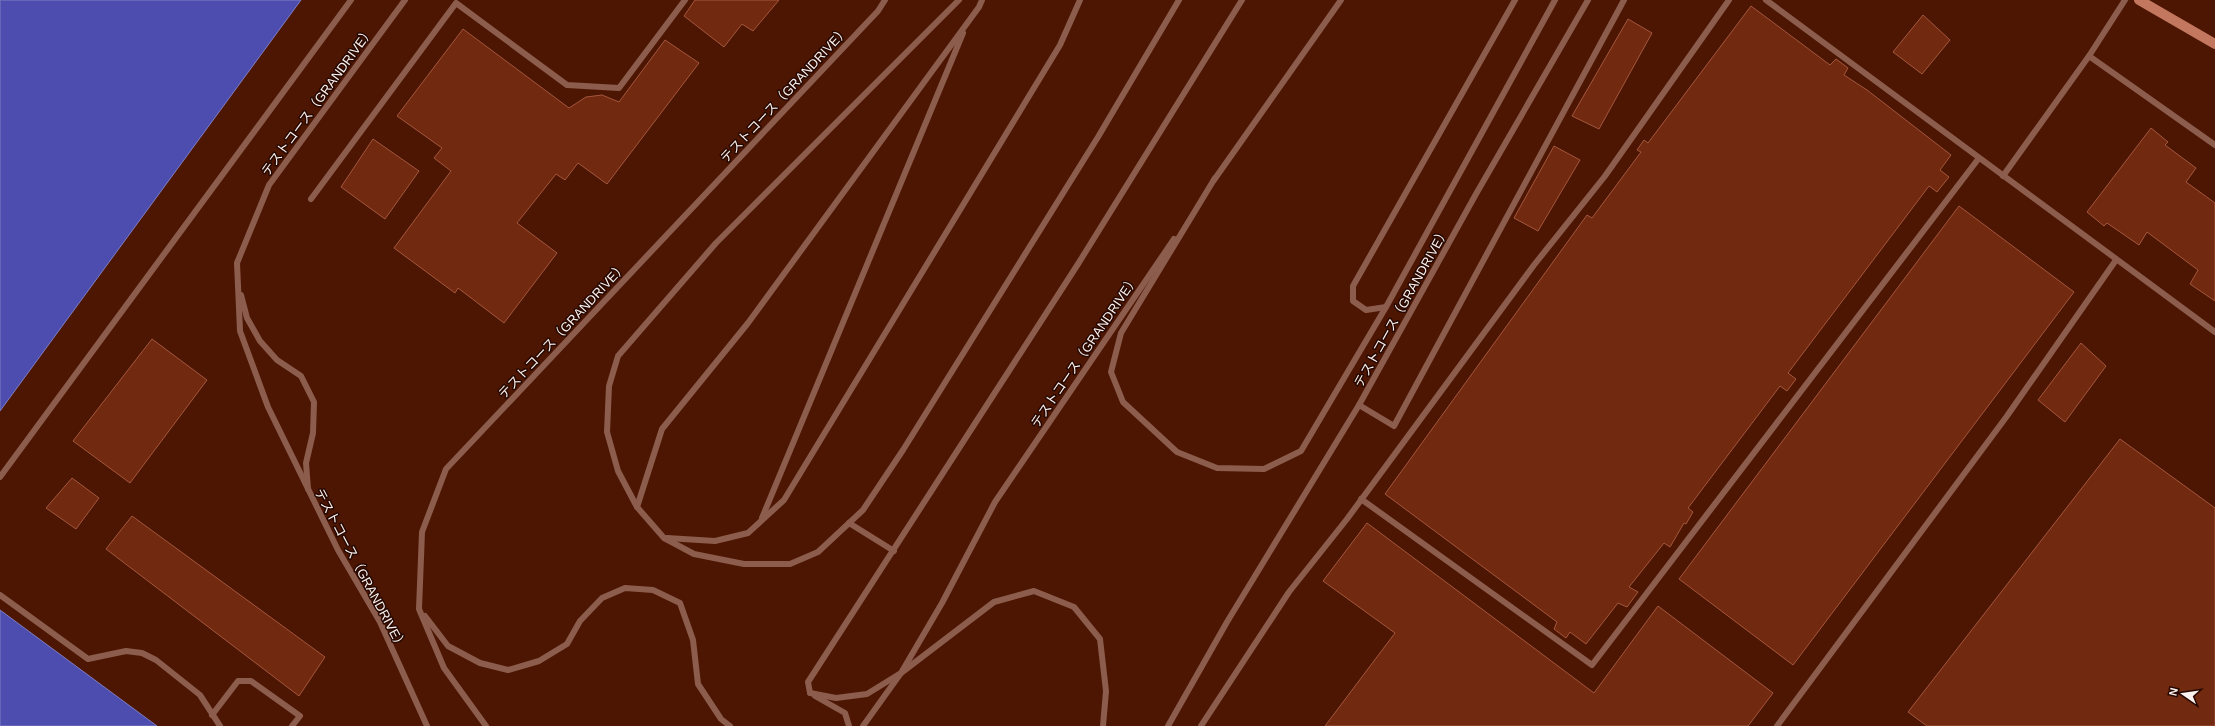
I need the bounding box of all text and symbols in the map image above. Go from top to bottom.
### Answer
street label: テストコース（GRANDRIVE） [717,23,851,166]
street label: テストコース（GRANDRIVE） [258,24,377,179]
street label: テストコース（GRANDRIVE） [1351,225,1452,390]
street label: テストコース（GRANDRIVE） [495,259,629,402]
street label: テストコース（GRANDRIVE） [1028,272,1141,430]
street label: テストコース（GRANDRIVE） [312,486,410,653]
north arrow [2163,674,2203,714]
text: N [2167,686,2180,697]

